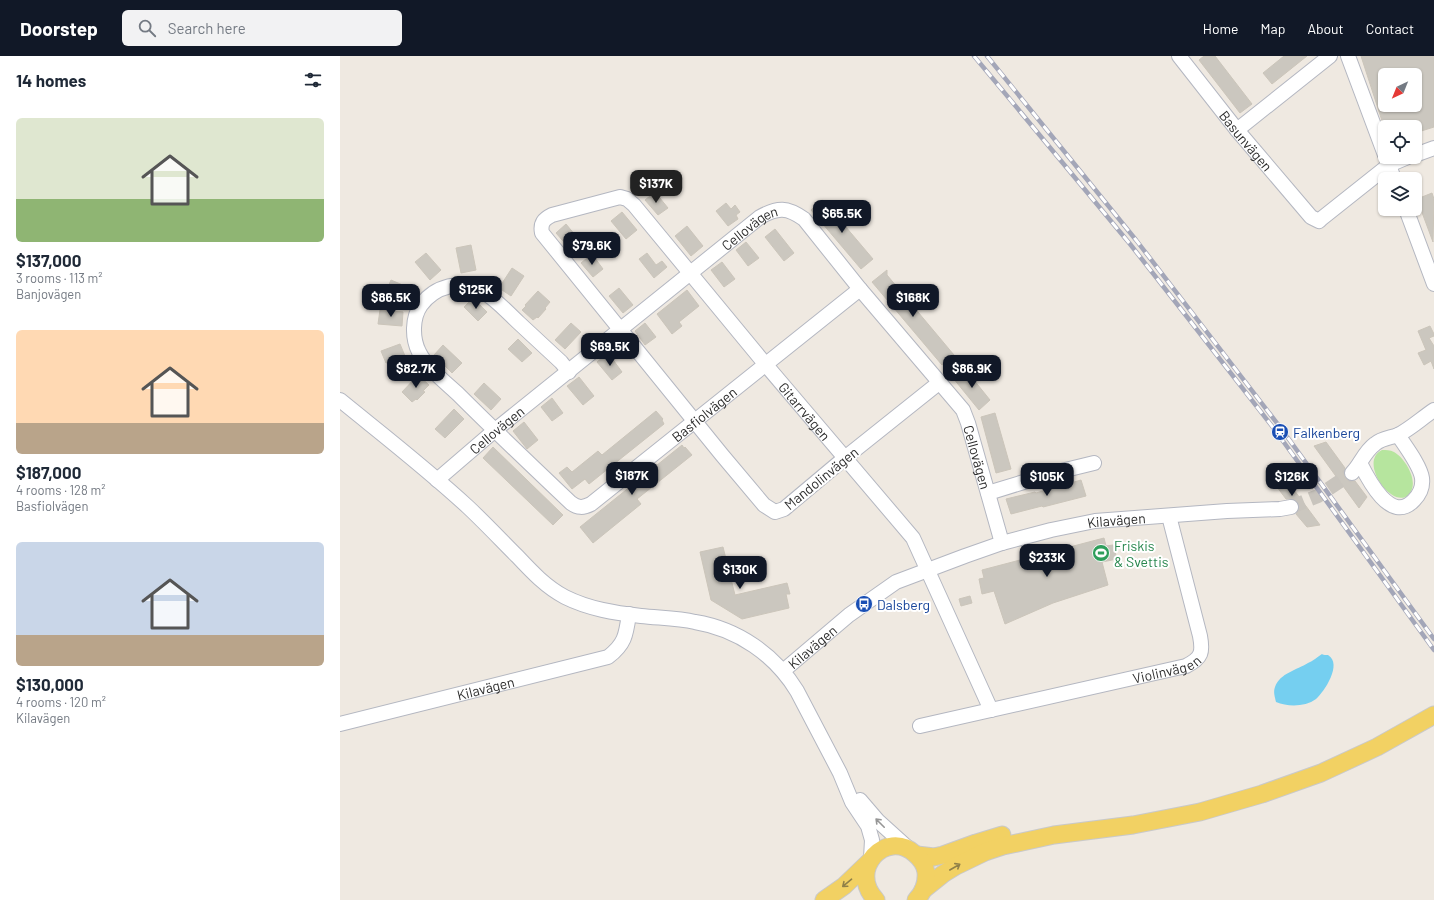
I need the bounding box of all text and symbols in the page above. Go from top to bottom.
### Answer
search box [122,10,402,46]
text: Doorstep [20,17,98,40]
icon: search [136,17,158,39]
text: Search here [168,19,246,37]
text: Home [1203,20,1239,37]
text: Map [1261,20,1285,37]
text: About [1307,20,1344,37]
text: Contact [1366,20,1414,37]
north arrow [1378,68,1422,112]
map controls [1378,68,1422,216]
icon: filters [302,69,324,91]
text: 14 homes [16,70,86,90]
street label: Basunvägen [1216,107,1276,174]
button: locate [1378,120,1422,164]
icon: home [134,144,206,216]
pin: $137K [628,170,684,204]
button: layers [1378,172,1422,216]
text: $137K [639,175,673,191]
pin: $65.5K [809,200,875,234]
street label: Cellovägen [718,202,779,253]
text: $65.5K [822,205,862,221]
pin: $79.6K [559,232,625,266]
text: $79.6K [572,237,612,253]
text: $137,000 [16,250,81,270]
text: 3 rooms · 113 m² [16,270,103,286]
pin: $125K [448,276,504,310]
text: $125K [459,281,493,297]
pin: $86.5K [358,284,424,318]
pin: $168K [885,284,941,318]
text: Banjovägen [16,286,81,302]
text: $86.5K [371,289,411,305]
text: $168K [896,289,930,305]
pin: $69.5K [577,333,643,367]
text: $69.5K [590,338,630,354]
pin: $82.7K [383,355,449,389]
pin: $86.9K [939,355,1005,389]
icon: home [134,356,206,428]
text: $82.7K [396,360,436,376]
text: $86.9K [952,360,992,376]
street label: Gitarrvägen [775,378,835,444]
street label: Basfiolvägen [668,383,740,445]
street label: Cellovägen [466,402,527,457]
station icon: Falkenberg [1270,422,1290,442]
street label: Cellovägen [960,423,995,491]
place label: Falkenberg [1293,424,1360,441]
street label: Mandolinvägen [781,443,861,513]
text: $187,000 [16,462,81,482]
pin: $187K [604,462,660,496]
pin: $105K [1019,463,1075,497]
pin: $126K [1264,463,1320,497]
text: $187K [615,467,649,483]
text: $105K [1030,468,1064,484]
text: $126K [1275,468,1309,484]
text: 4 rooms · 128 m² [16,482,105,498]
text: Basfiolvägen [16,498,89,514]
street label: Kilavägen [1086,509,1146,531]
place label: Friskis & Svettis [1114,537,1169,570]
sports icon: Friskis & Svettis [1091,543,1111,563]
pin: $233K [1019,544,1075,578]
text: $233K [1029,549,1065,565]
pin: $130K [712,556,768,590]
text: $130K [723,561,757,577]
icon: home [134,568,206,640]
bus stop icon: Dalsberg [854,594,874,614]
place label: Dalsberg [877,596,930,613]
street label: Kilavägen [784,621,840,672]
street label: Violinvägen [1131,651,1204,686]
street label: Kilavägen [455,672,516,703]
text: $130,000 [16,674,84,694]
text: 4 rooms · 120 m² [16,694,106,710]
text: Kilavägen [16,710,70,726]
one-way arrow [875,818,885,828]
one-way arrow [949,863,961,871]
one-way arrow [842,878,853,887]

